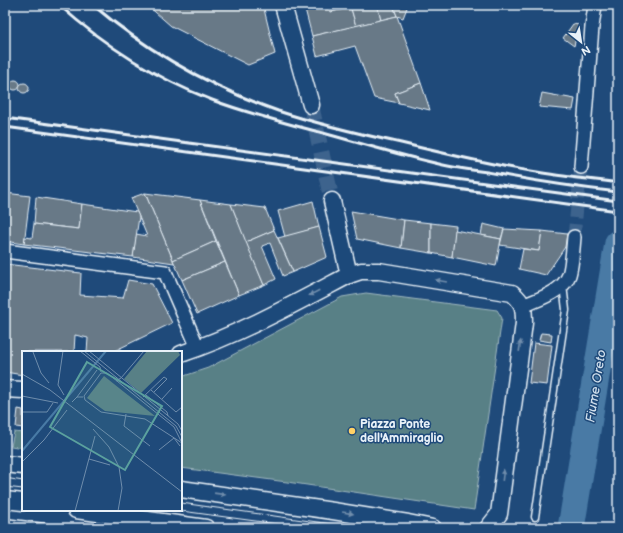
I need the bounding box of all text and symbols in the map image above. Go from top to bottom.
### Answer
north arrow [561,22,601,62]
text: N [579,43,593,58]
one-way arrow [435,278,447,284]
one-way arrow [308,290,320,296]
one-way arrow [517,340,523,352]
water label: Fiume Oreto [582,348,610,424]
inset map [22,351,182,511]
place label: Piazza Ponte dell'Ammiraglio [360,417,444,446]
marker: Piazza Ponte dell'Ammiraglio [347,426,357,436]
one-way arrow [500,469,507,481]
one-way arrow [214,491,226,497]
one-way arrow [342,510,354,516]

